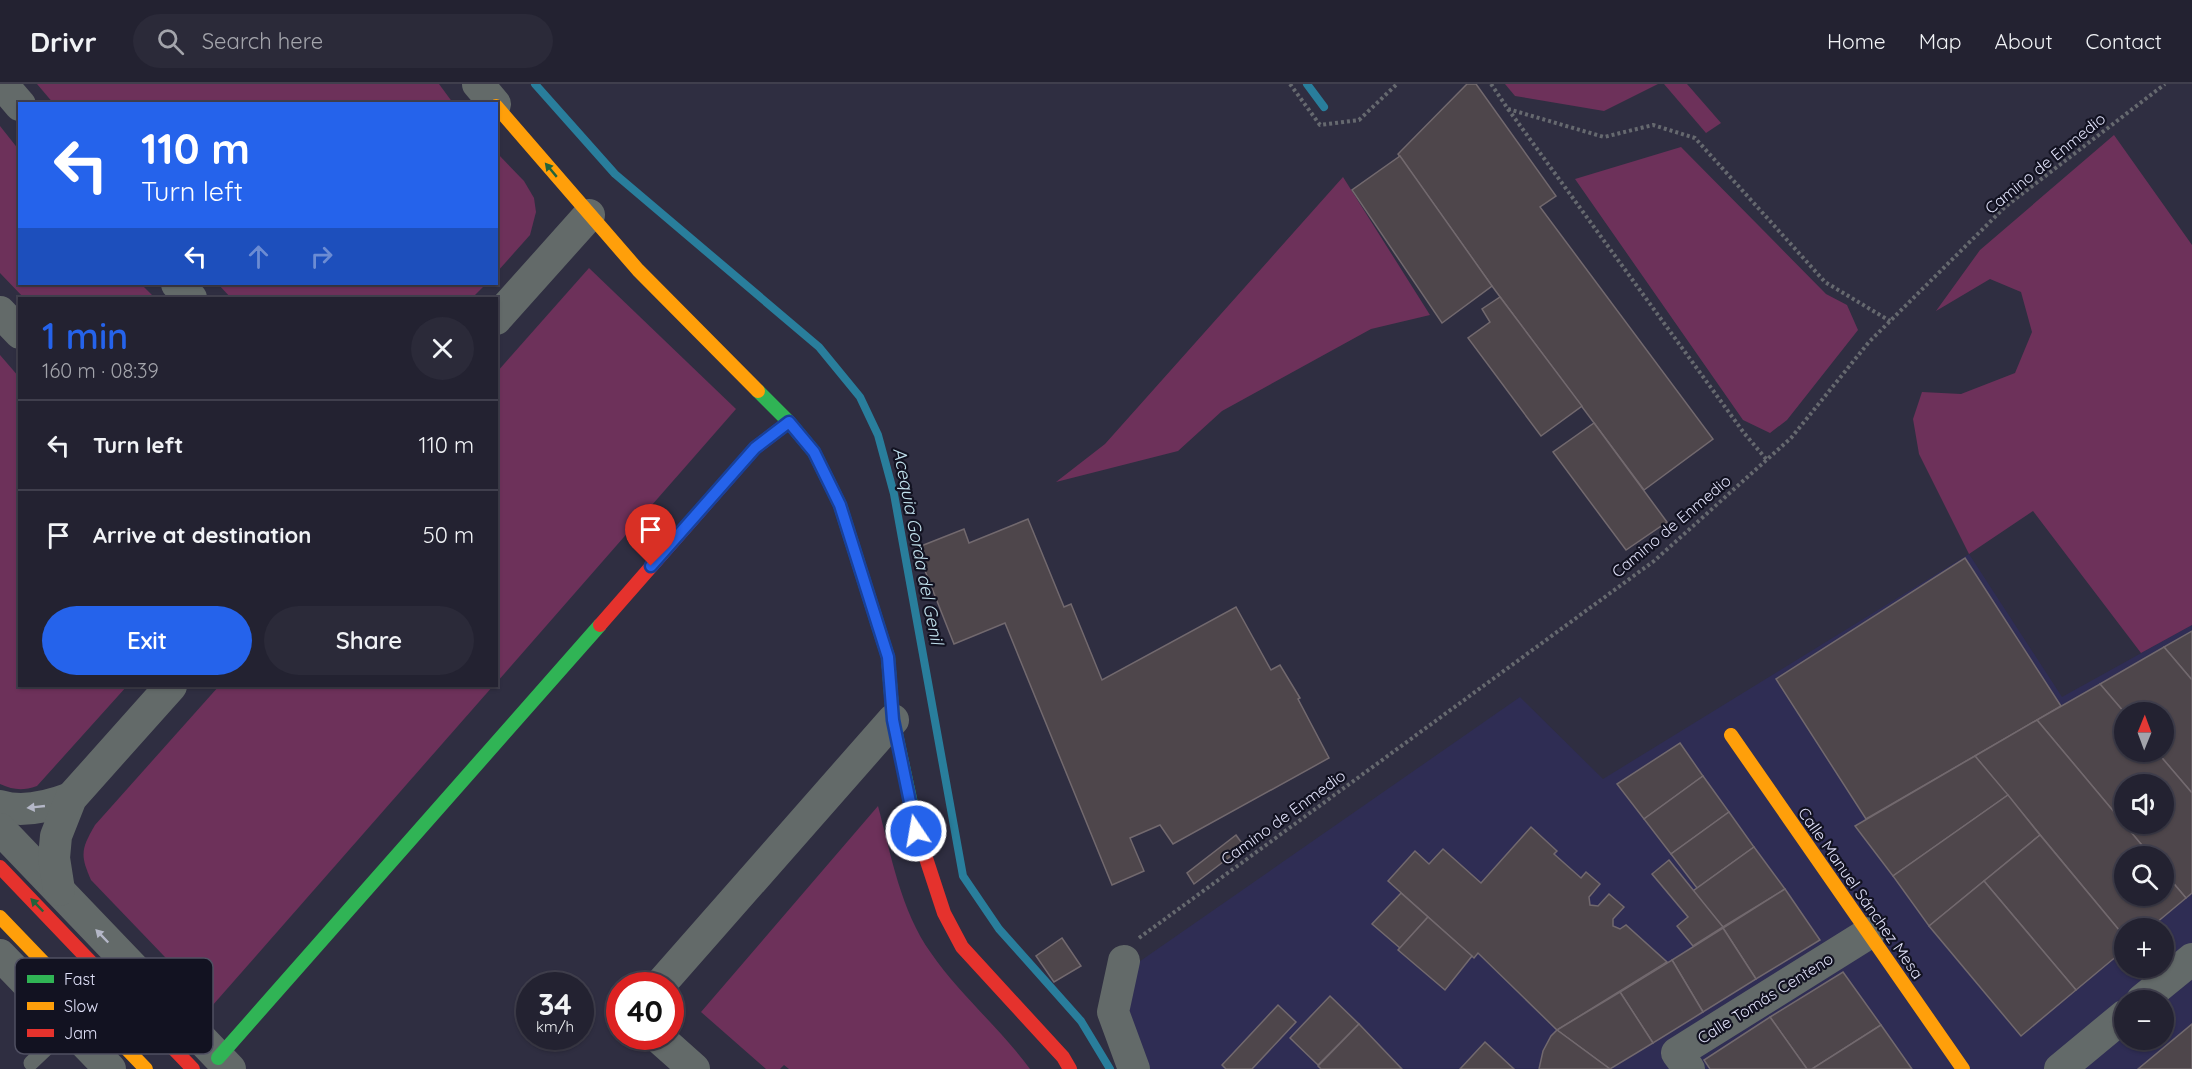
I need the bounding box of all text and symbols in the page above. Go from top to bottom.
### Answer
search box [133,14,553,68]
text: Drivr [30,24,97,59]
icon: search [154,25,187,58]
text: Search here [202,27,323,55]
text: Home [1827,28,1886,54]
text: Map [1919,28,1962,54]
text: About [1995,28,2053,54]
text: Contact [2086,28,2162,54]
street label: Camino de Enmedio [1981,108,2109,218]
text: 110 m [141,122,250,175]
icon: left [42,126,120,204]
one-way arrow [545,163,558,178]
text: Turn left [141,174,243,208]
icon: left [179,240,212,273]
icon: ahead [242,240,275,273]
icon: right [305,240,338,273]
text: 1 min [42,313,128,358]
button: close [411,317,474,380]
text: 160 m · 08:39 [42,358,159,383]
icon: left [42,429,75,462]
text: Turn left [93,431,183,459]
text: 110 m [419,431,474,459]
water label: Acequia Gorda del Genil [888,446,949,648]
street label: Camino de Enmedio [1607,470,1735,582]
pin [625,504,676,566]
icon: arrive [634,513,667,546]
icon: arrive [42,519,75,552]
text: Arrive at destination [93,521,311,549]
text: 50 m [423,521,474,549]
button: Exit [42,606,252,675]
button: Share [264,606,474,675]
north arrow [2114,702,2174,762]
map controls [2114,702,2174,1050]
street label: Camino de Enmedio [1217,765,1349,869]
button: sound [2114,774,2174,834]
position arrow [884,799,948,863]
one-way arrow [26,802,45,812]
street label: Calle Manuel Sánchez Mesa [1794,803,1928,983]
button: search [2114,846,2174,906]
one-way arrow [30,899,44,913]
button: + [2114,918,2174,978]
one-way arrow [95,928,109,943]
street label: Calle Tomás Centeno [1693,948,1837,1048]
legend [15,958,213,1054]
text: Fast [64,969,95,989]
speed limit sign: 40 [606,972,684,1050]
text: 34 [538,985,572,1023]
button: − [2114,990,2174,1050]
text: Slow [64,996,98,1016]
text: km/h [536,1017,574,1036]
text: Jam [64,1023,97,1043]

